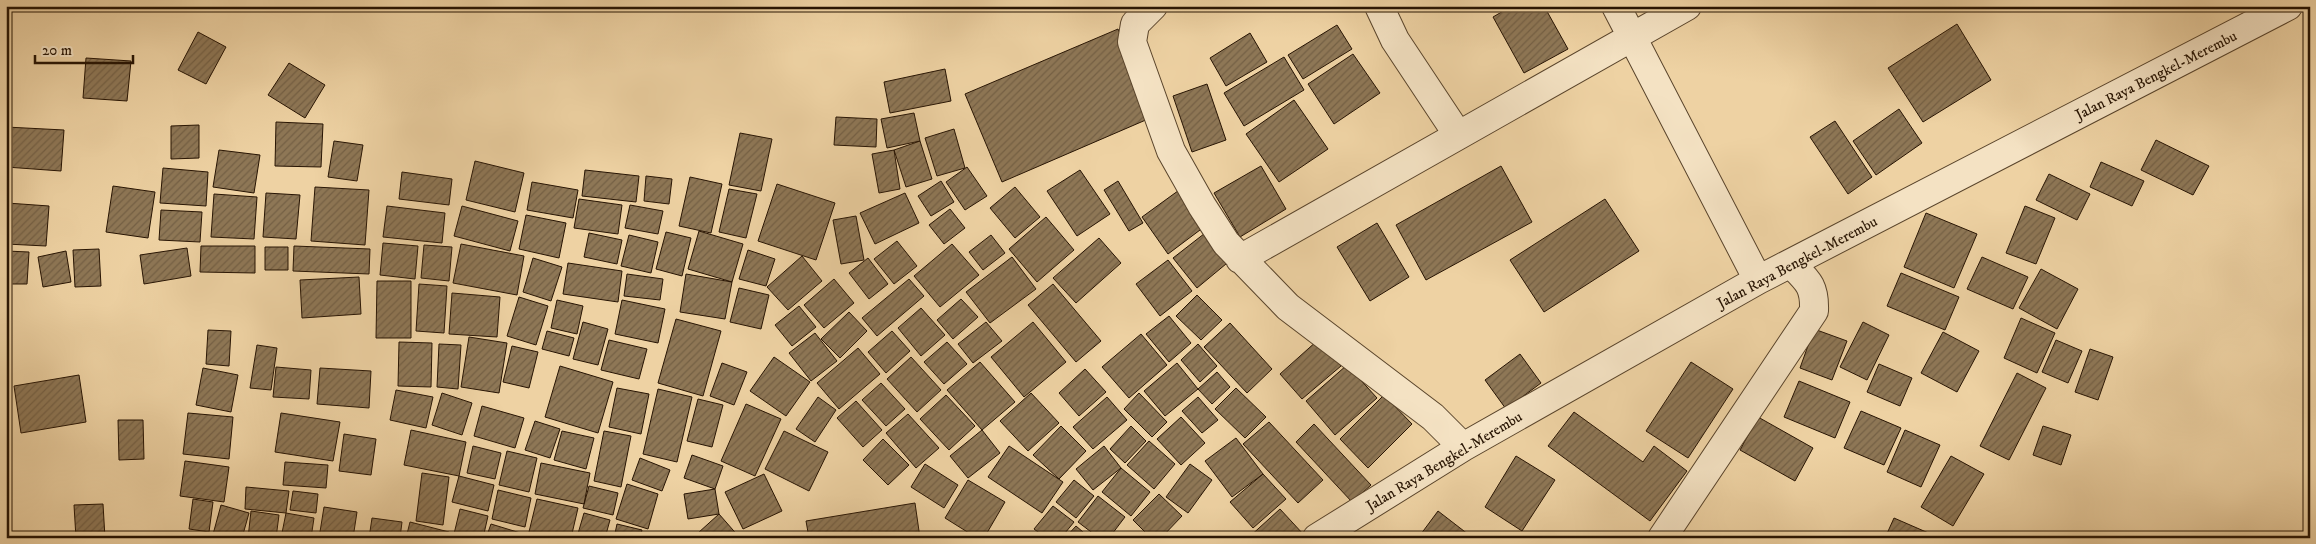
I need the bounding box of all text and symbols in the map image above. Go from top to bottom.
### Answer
street label: Jalan Raya Bengkel-Merembu [2070,26,2240,125]
scale bar [35,32,132,64]
text: 20 m [42,41,72,60]
street label: Jalan Raya Bengkel-Merembu [1712,212,1881,314]
street label: Jalan Raya Bengkel-Merembu [1361,407,1526,517]

